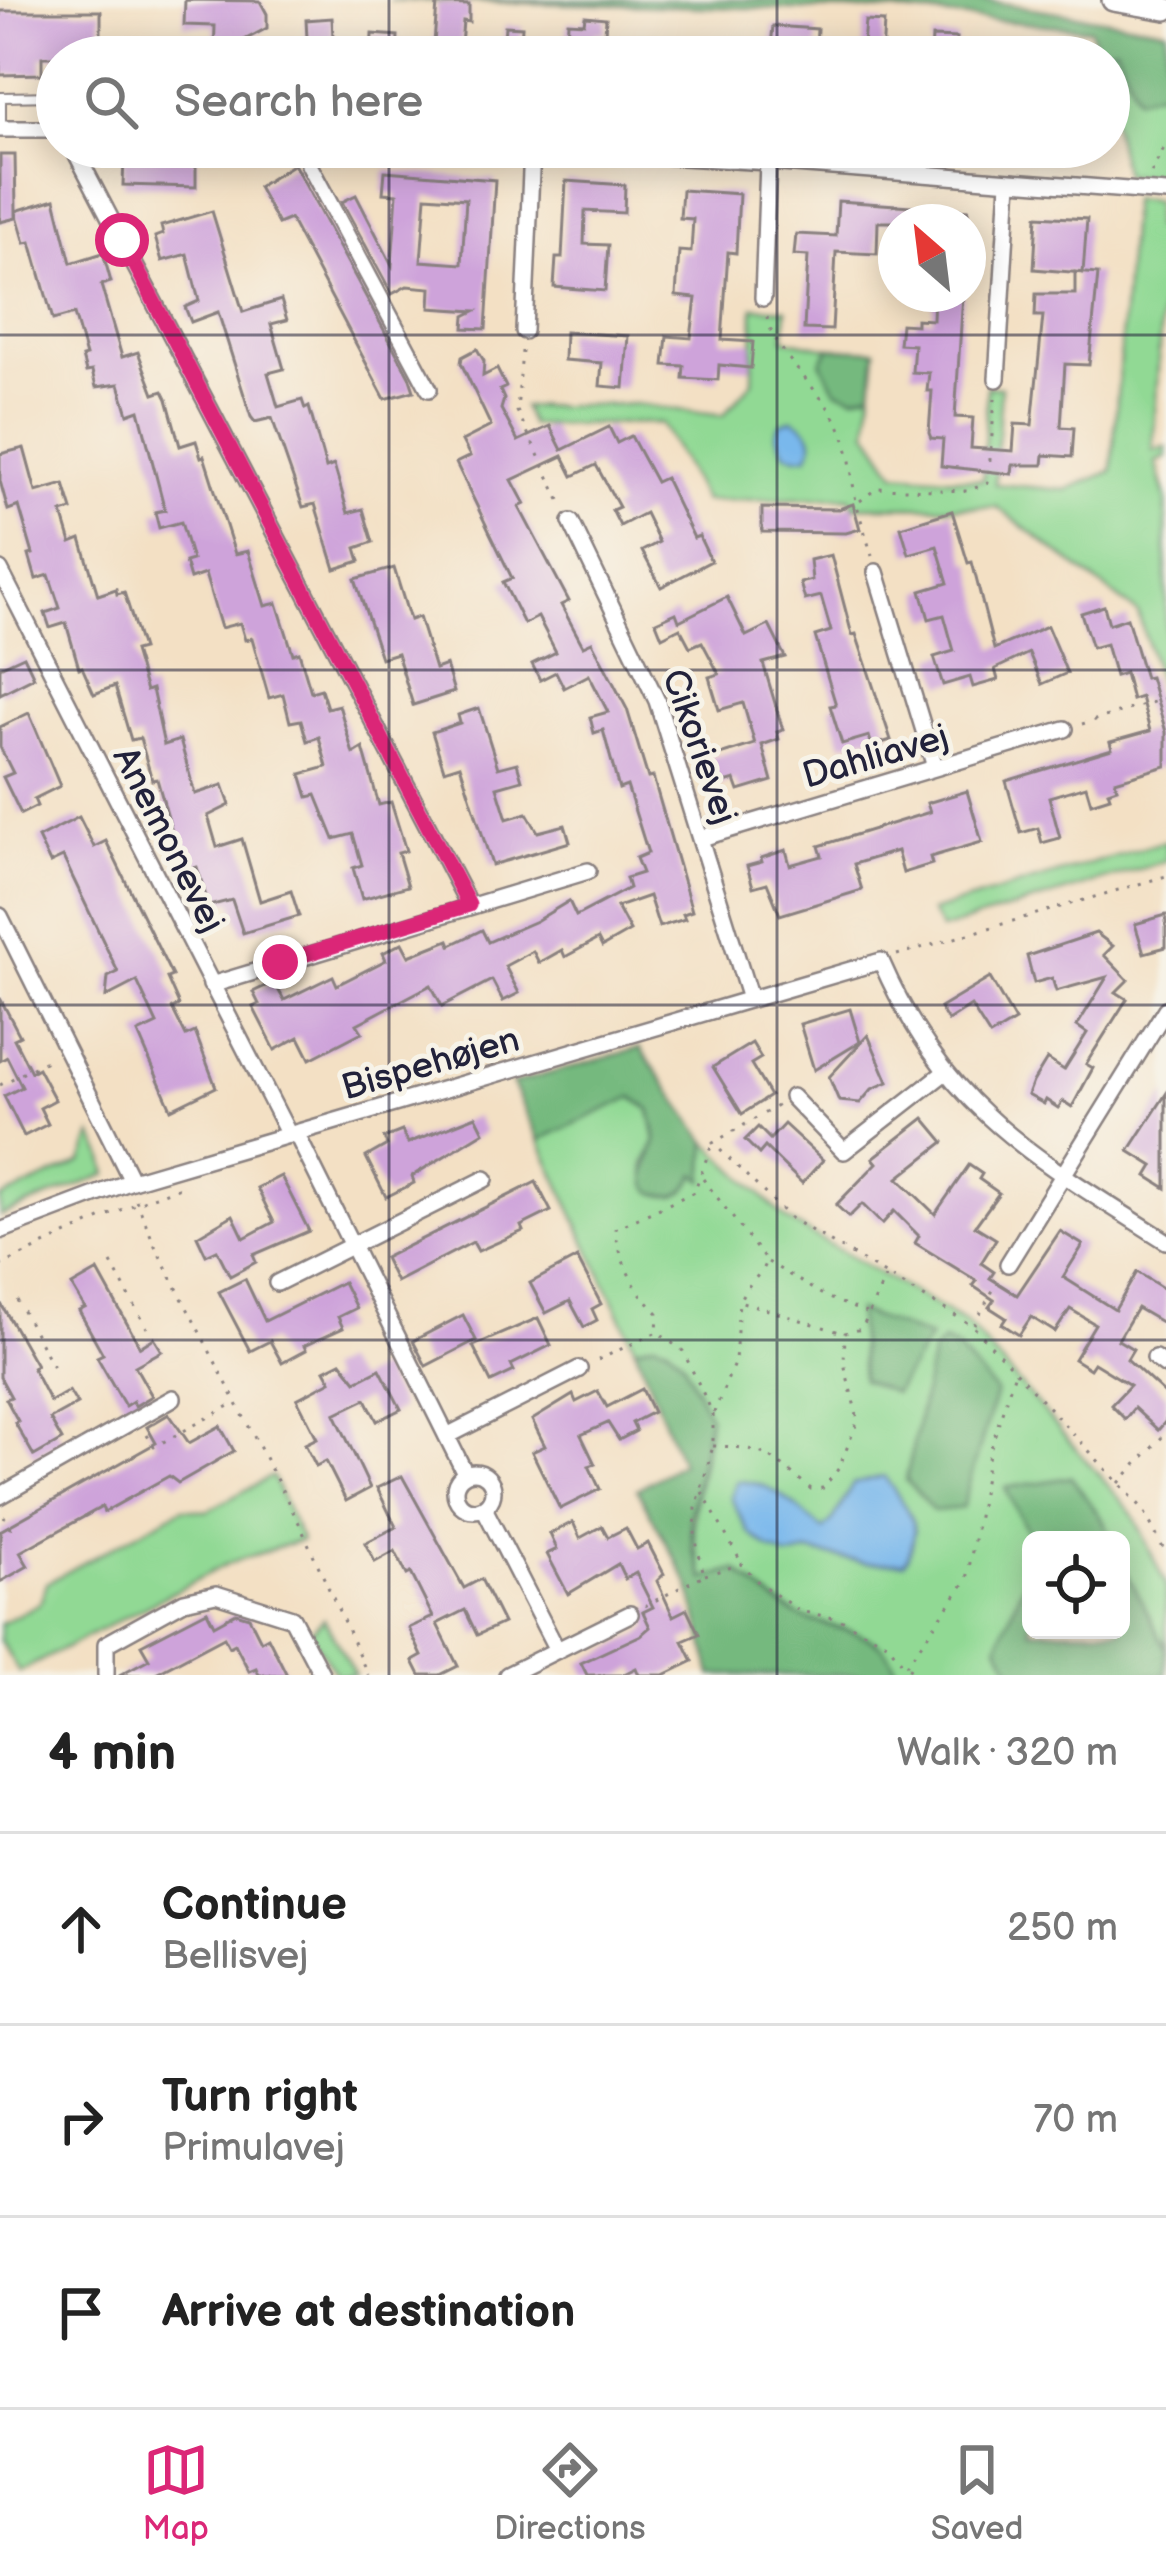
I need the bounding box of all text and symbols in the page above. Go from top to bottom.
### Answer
search box [36,36,1130,168]
icon: search [78,69,144,135]
text: Search here [174,75,423,130]
north arrow [878,204,986,312]
route start [95,213,149,267]
street label: Cikorievej [652,664,745,830]
street label: Dahliavej [798,716,954,799]
street label: Anemonevej [103,740,233,940]
route end [253,935,307,989]
street label: Bispehøjen [337,1019,524,1110]
map controls [1022,1531,1130,1639]
button: locate [1022,1531,1130,1639]
text: 4 min [48,1723,176,1784]
text: Walk · 320 m [897,1730,1118,1777]
text: Continue [162,1878,347,1933]
icon: ahead [48,1896,114,1962]
text: 250 m [1007,1905,1118,1952]
text: Bellisvej [162,1933,308,1980]
text: Turn right [162,2070,358,2125]
icon: right [48,2088,114,2154]
text: 70 m [1033,2097,1118,2144]
text: Primulavej [162,2125,345,2172]
icon: arrive [48,2280,114,2346]
text: Arrive at destination [162,2285,575,2340]
tab: Map [143,2437,209,2549]
tab: Directions [494,2437,646,2549]
tab: Saved [931,2437,1023,2549]

